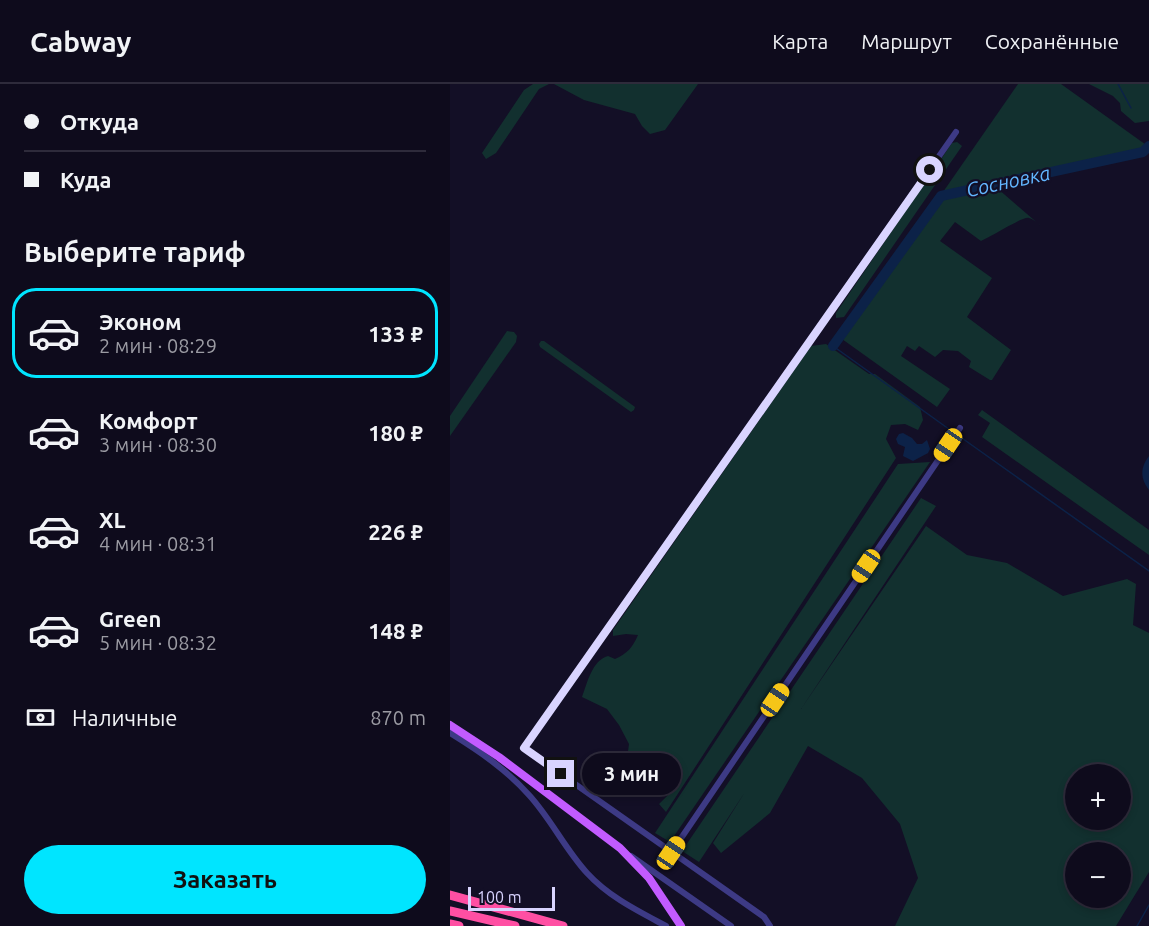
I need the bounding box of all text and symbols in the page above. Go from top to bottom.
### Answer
text: Cabway [30,26,131,57]
text: Карта [772,29,828,53]
text: Маршрут [861,29,952,53]
text: Сохранённые [985,29,1119,53]
text: Откуда [60,109,139,134]
route start [916,156,943,183]
water label: Сосновка [964,161,1052,201]
text: Куда [60,167,111,192]
text: Выберите тариф [24,237,246,267]
icon: car [27,306,81,360]
text: Эконом [99,309,181,334]
text: 133 ₽ [368,321,423,346]
text: 2 мин · 08:29 [99,334,217,357]
icon: car [27,405,81,459]
text: Комфорт [99,408,198,433]
text: 180 ₽ [368,420,423,445]
car [930,425,966,465]
text: 3 мин · 08:30 [99,433,217,456]
icon: car [27,504,81,558]
text: XL [99,507,126,532]
text: 226 ₽ [368,519,423,544]
text: 4 мин · 08:31 [99,532,217,555]
car [848,546,884,586]
icon: car [27,603,81,657]
text: Green [99,606,161,631]
text: 148 ₽ [368,618,423,643]
text: 5 мин · 08:32 [99,631,217,654]
car [757,680,793,720]
icon: cash [24,701,57,734]
text: Наличные [72,705,177,730]
text: 870 m [370,706,426,729]
callout: 3 мин [582,753,681,795]
route end [547,760,574,787]
text: 3 мин [604,762,659,785]
map controls [1065,764,1131,908]
button: + [1065,764,1131,830]
car [653,833,689,873]
button: − [1065,842,1131,908]
button: Заказать [24,845,426,914]
scale bar [468,884,555,912]
text: 100 m [477,888,522,906]

